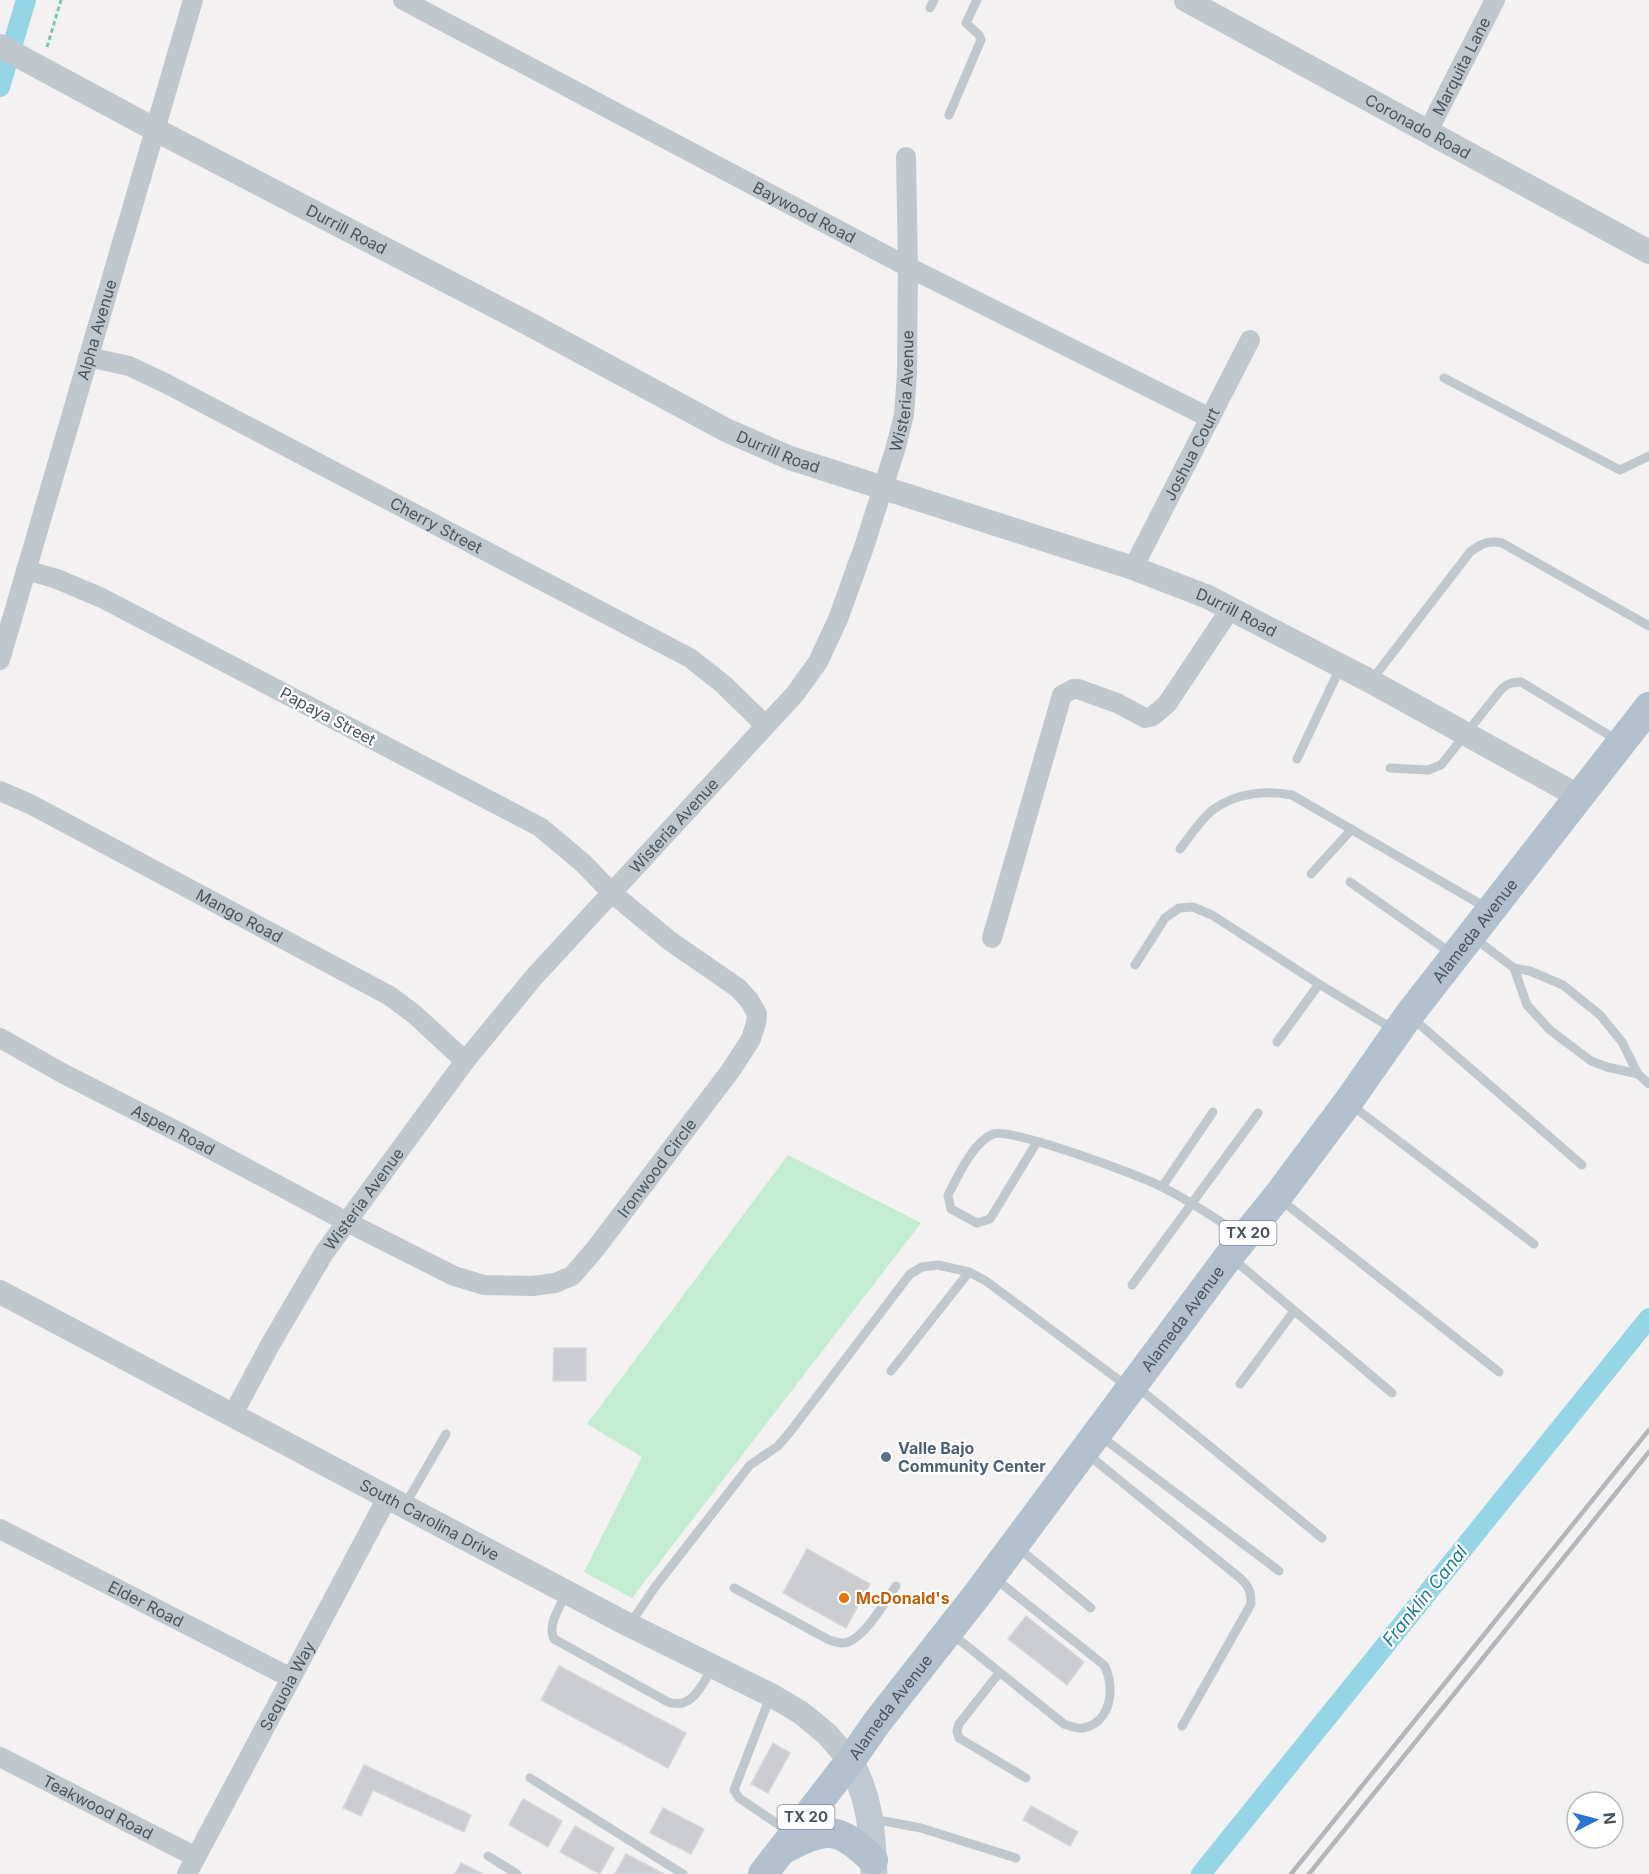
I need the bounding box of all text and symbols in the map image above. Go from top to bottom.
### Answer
street label: Marquita Lane [1428,14,1495,119]
street label: Coronado Road [1361,89,1474,163]
street label: Baywood Road [750,177,859,247]
street label: Durrill Road [303,200,390,258]
street label: Alpha Avenue [72,277,121,382]
street label: Wisteria Avenue [885,330,917,454]
street label: Joshua Court [1159,404,1224,504]
street label: Durrill Road [733,426,823,477]
street label: Cherry Street [387,493,486,558]
street label: Durrill Road [1193,583,1280,641]
street label: Papaya Street [277,682,379,750]
street label: Wisteria Avenue [625,774,723,877]
street label: Alameda Avenue [1428,874,1522,987]
street label: Mango Road [193,884,286,947]
street label: Aspen Road [128,1100,218,1160]
street label: Ironwood Circle [613,1114,701,1221]
street label: Wisteria Avenue [319,1144,408,1254]
road number: TX 20 [1220,1221,1276,1245]
street label: Alameda Avenue [1137,1262,1228,1375]
place label: Valle Bajo Community Center [898,1438,1046,1476]
marker: Valle Bajo Community Center [879,1450,893,1464]
street label: South Carolina Drive [356,1474,503,1565]
water label: Franklin Canal [1378,1541,1472,1650]
street label: Elder Road [105,1576,187,1631]
place label: McDonald's [856,1588,950,1608]
marker: McDonald's [837,1591,851,1605]
street label: Sequoia Way [255,1638,319,1734]
street label: Alameda Avenue [844,1650,936,1763]
street label: Teakwood Road [39,1771,157,1843]
north arrow [1565,1790,1625,1850]
road number: TX 20 [778,1805,834,1829]
text: N [1599,1811,1621,1826]

